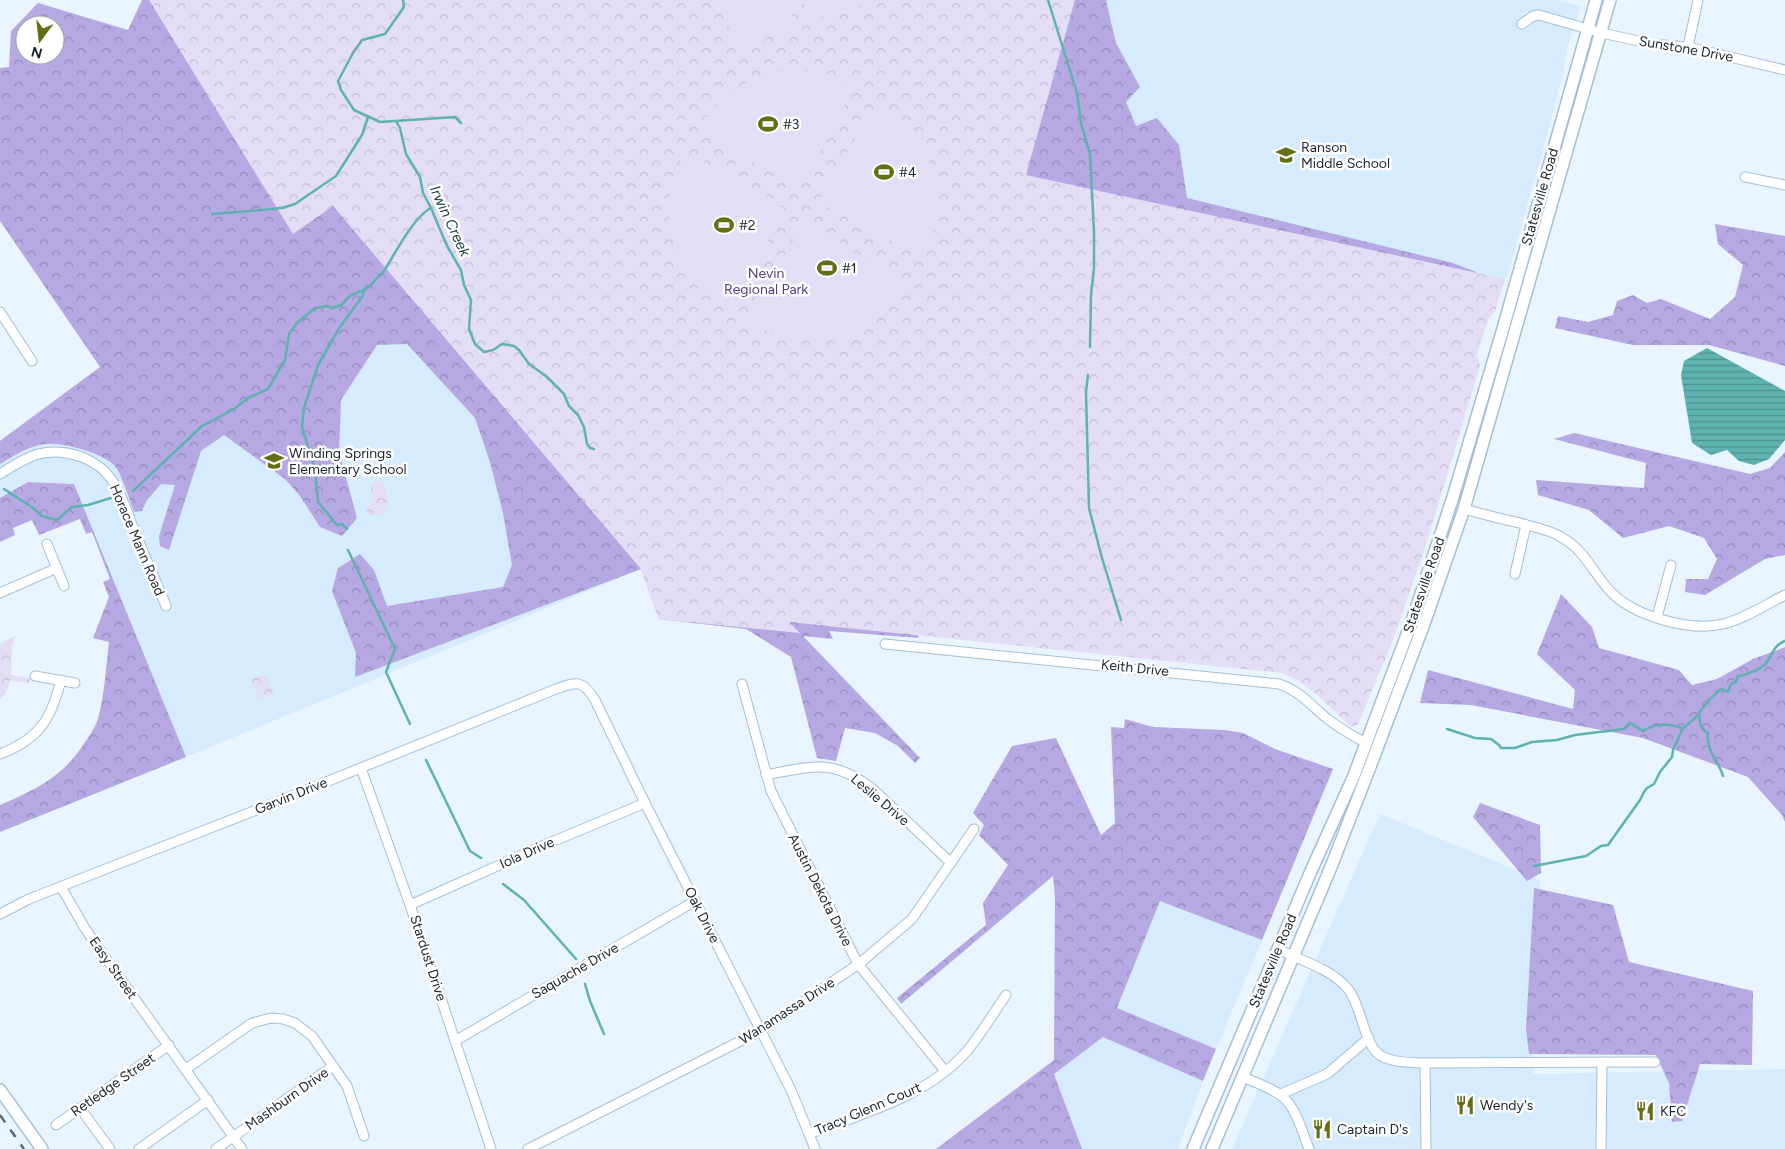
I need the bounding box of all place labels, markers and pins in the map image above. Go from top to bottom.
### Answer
sports icon: #3 [757,113,779,135]
place label: #3 [783,116,799,133]
place label: Ranson Middle School [1301,139,1390,172]
school or university icon: Ranson Middle School [1275,144,1297,166]
sports icon: #4 [873,161,895,183]
place label: #4 [899,164,917,181]
sports icon: #2 [713,214,735,236]
place label: #2 [739,217,756,234]
sports icon: #1 [816,257,838,279]
place label: #1 [842,260,857,277]
place label: Winding Springs Elementary School [289,445,407,478]
school or university icon: Winding Springs Elementary School [263,450,285,472]
restaurant icon: Wendy's [1454,1094,1476,1116]
place label: Wendy's [1480,1097,1533,1114]
restaurant icon: KFC [1634,1100,1656,1122]
place label: KFC [1660,1103,1686,1120]
restaurant icon: Captain D's [1311,1118,1333,1140]
place label: Captain D's [1337,1121,1408,1138]

